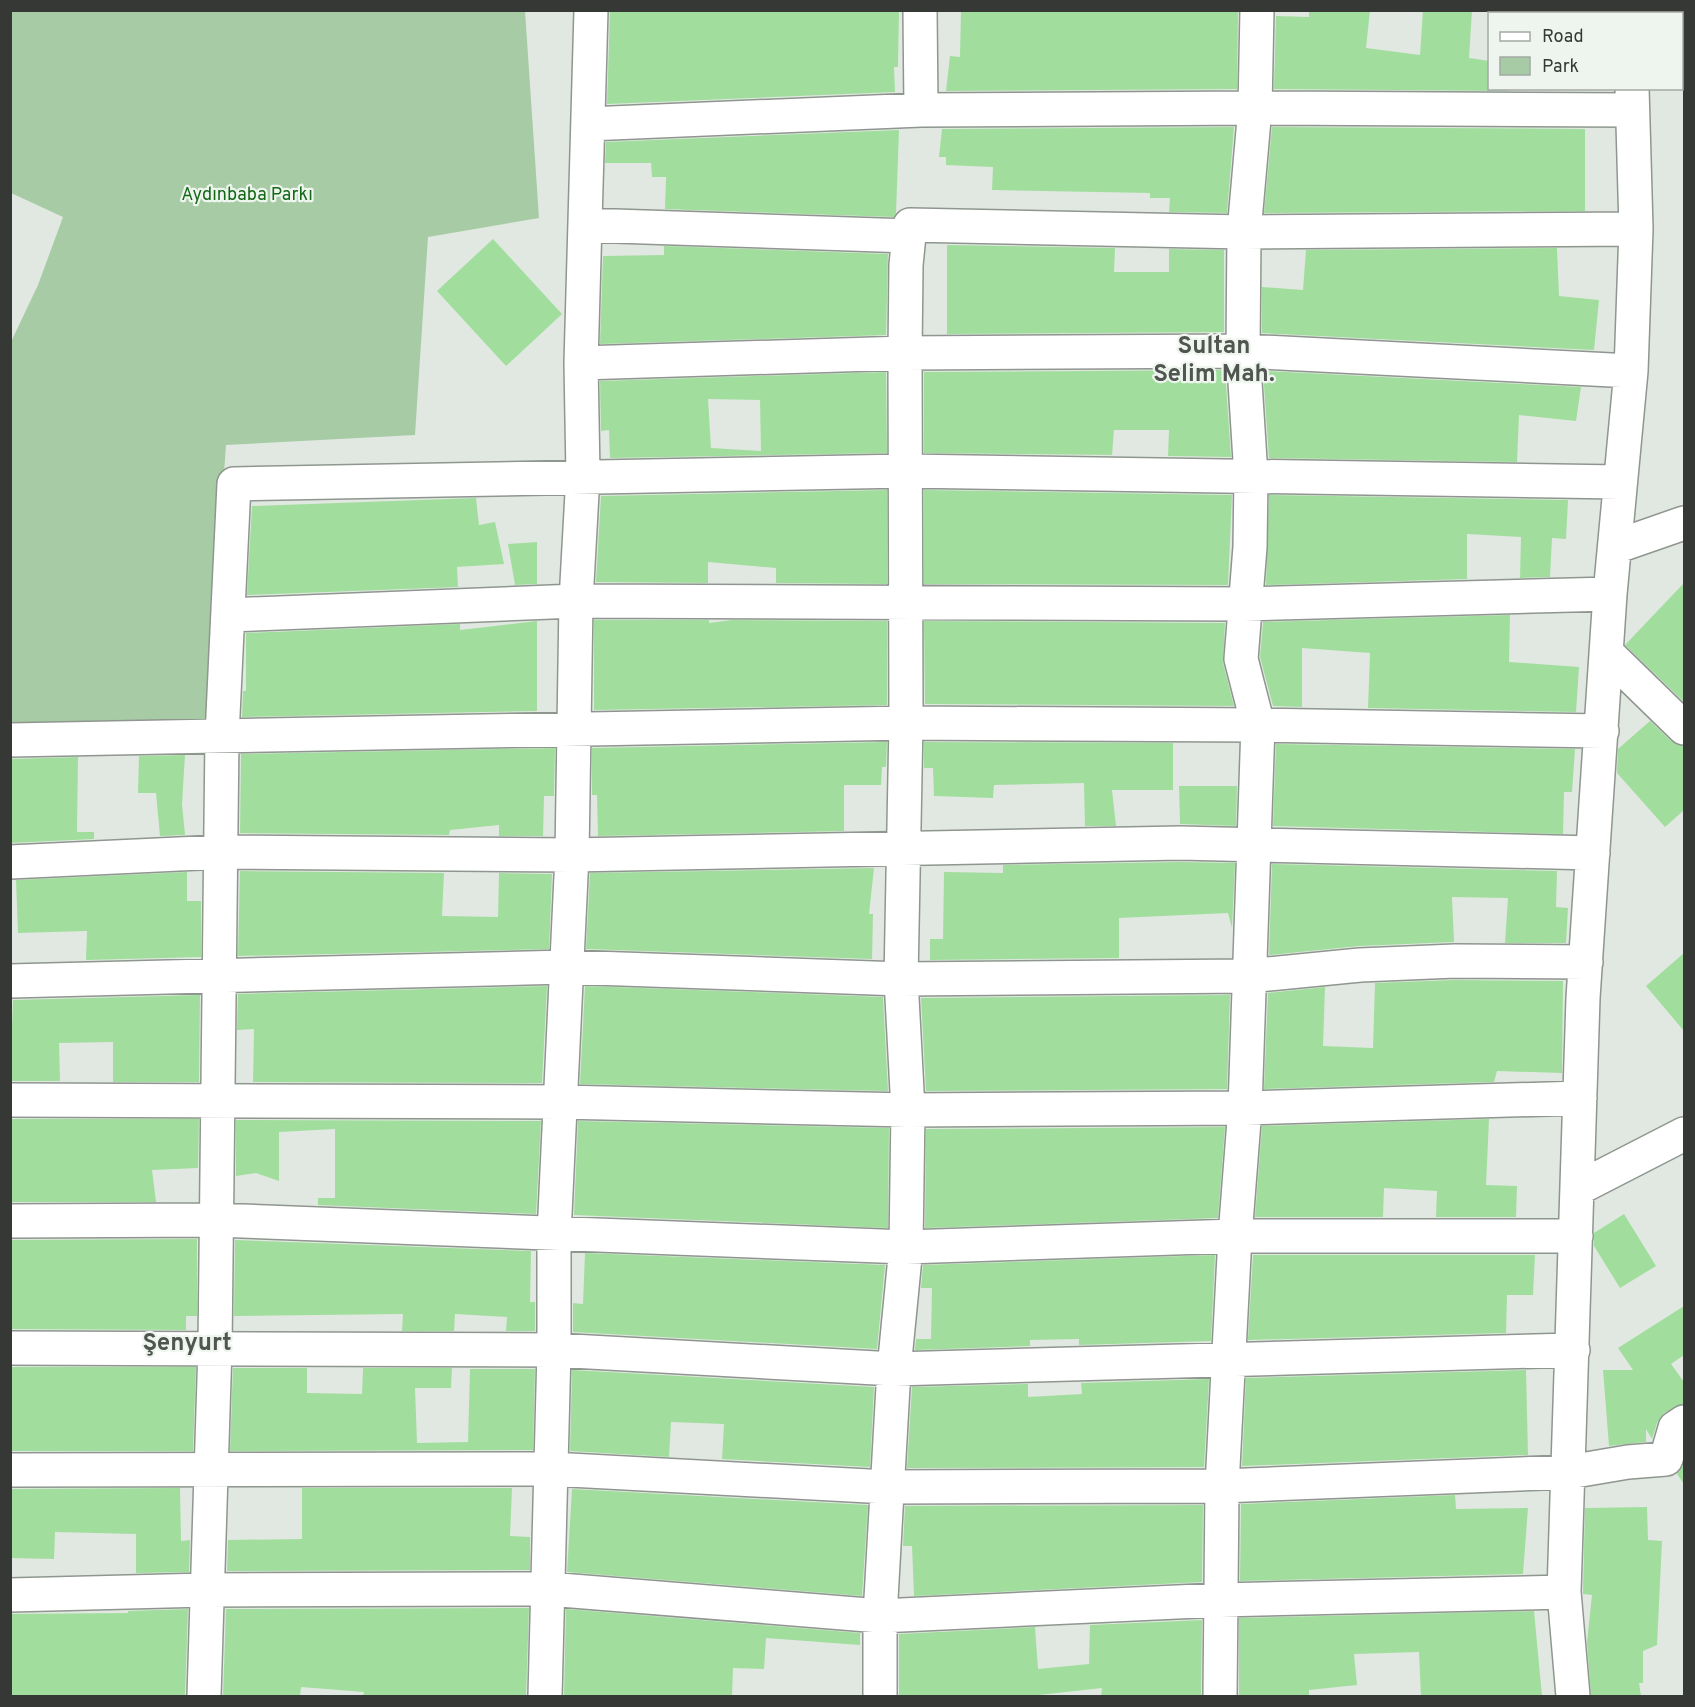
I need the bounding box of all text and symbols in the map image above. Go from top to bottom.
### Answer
legend [1488,12,1683,90]
text: Road [1542,26,1584,49]
text: Park [1542,56,1579,79]
park label: Aydınbaba Parkı [181,184,313,207]
district label: Sultan Selim Mah. [1153,332,1275,390]
district label: Şenyurt [142,1329,232,1359]

